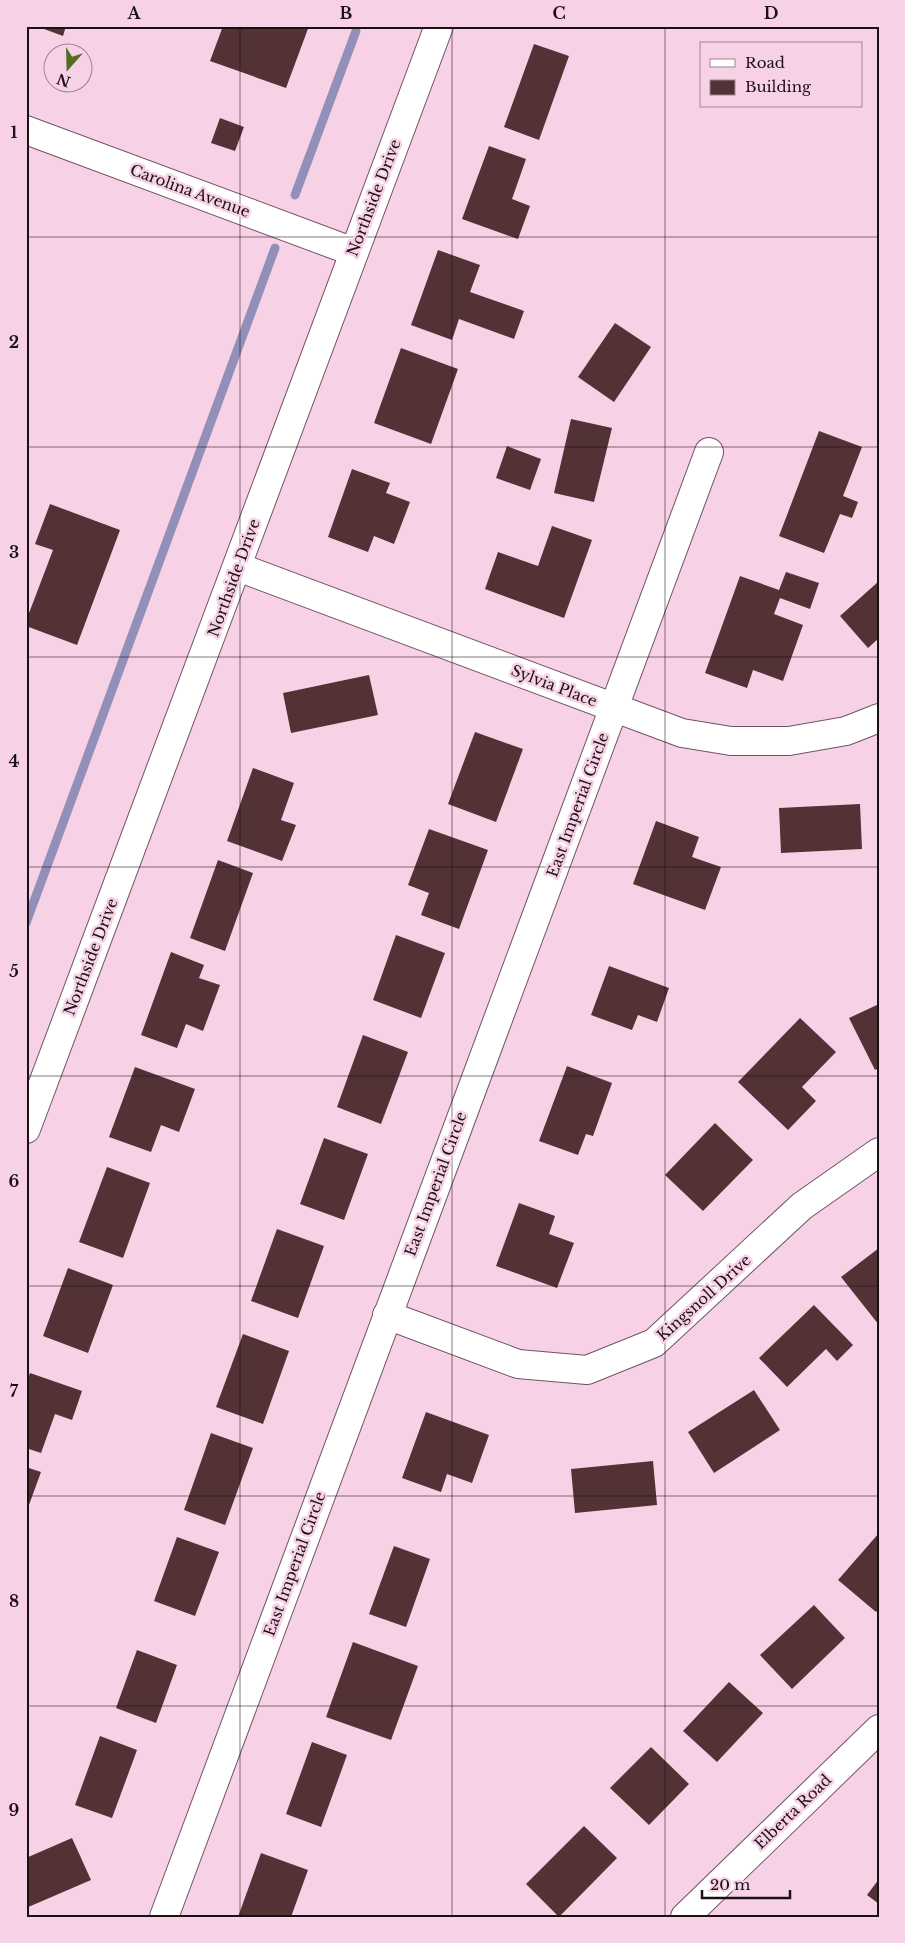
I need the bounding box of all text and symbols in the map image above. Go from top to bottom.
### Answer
text: A [127,3,142,23]
text: B [340,3,353,23]
text: C [552,3,566,23]
text: D [764,3,778,23]
north arrow [42,42,92,92]
legend [700,42,862,108]
text: Road [745,53,785,72]
text: N [54,70,73,91]
text: Building [745,77,812,96]
text: 1 [11,122,18,142]
street label: Northside Drive [342,137,405,259]
street label: Carolina Avenue [128,160,253,221]
text: 2 [9,332,19,352]
street label: Northside Drive [203,516,264,639]
text: 3 [9,542,19,562]
street label: Sylvia Place [509,660,600,711]
street label: East Imperial Circle [543,730,613,880]
text: 4 [9,751,19,771]
street label: Northside Drive [59,896,122,1018]
text: 5 [9,961,19,981]
street label: East Imperial Circle [401,1109,471,1259]
text: 6 [9,1171,20,1191]
street label: Kingsnoll Drive [653,1250,755,1345]
text: 7 [10,1381,19,1401]
street label: East Imperial Circle [260,1489,330,1639]
text: 8 [9,1591,19,1611]
street label: Elberta Road [750,1770,835,1853]
text: 9 [9,1800,20,1820]
scale bar [702,1868,790,1900]
text: 20 m [710,1875,750,1894]

